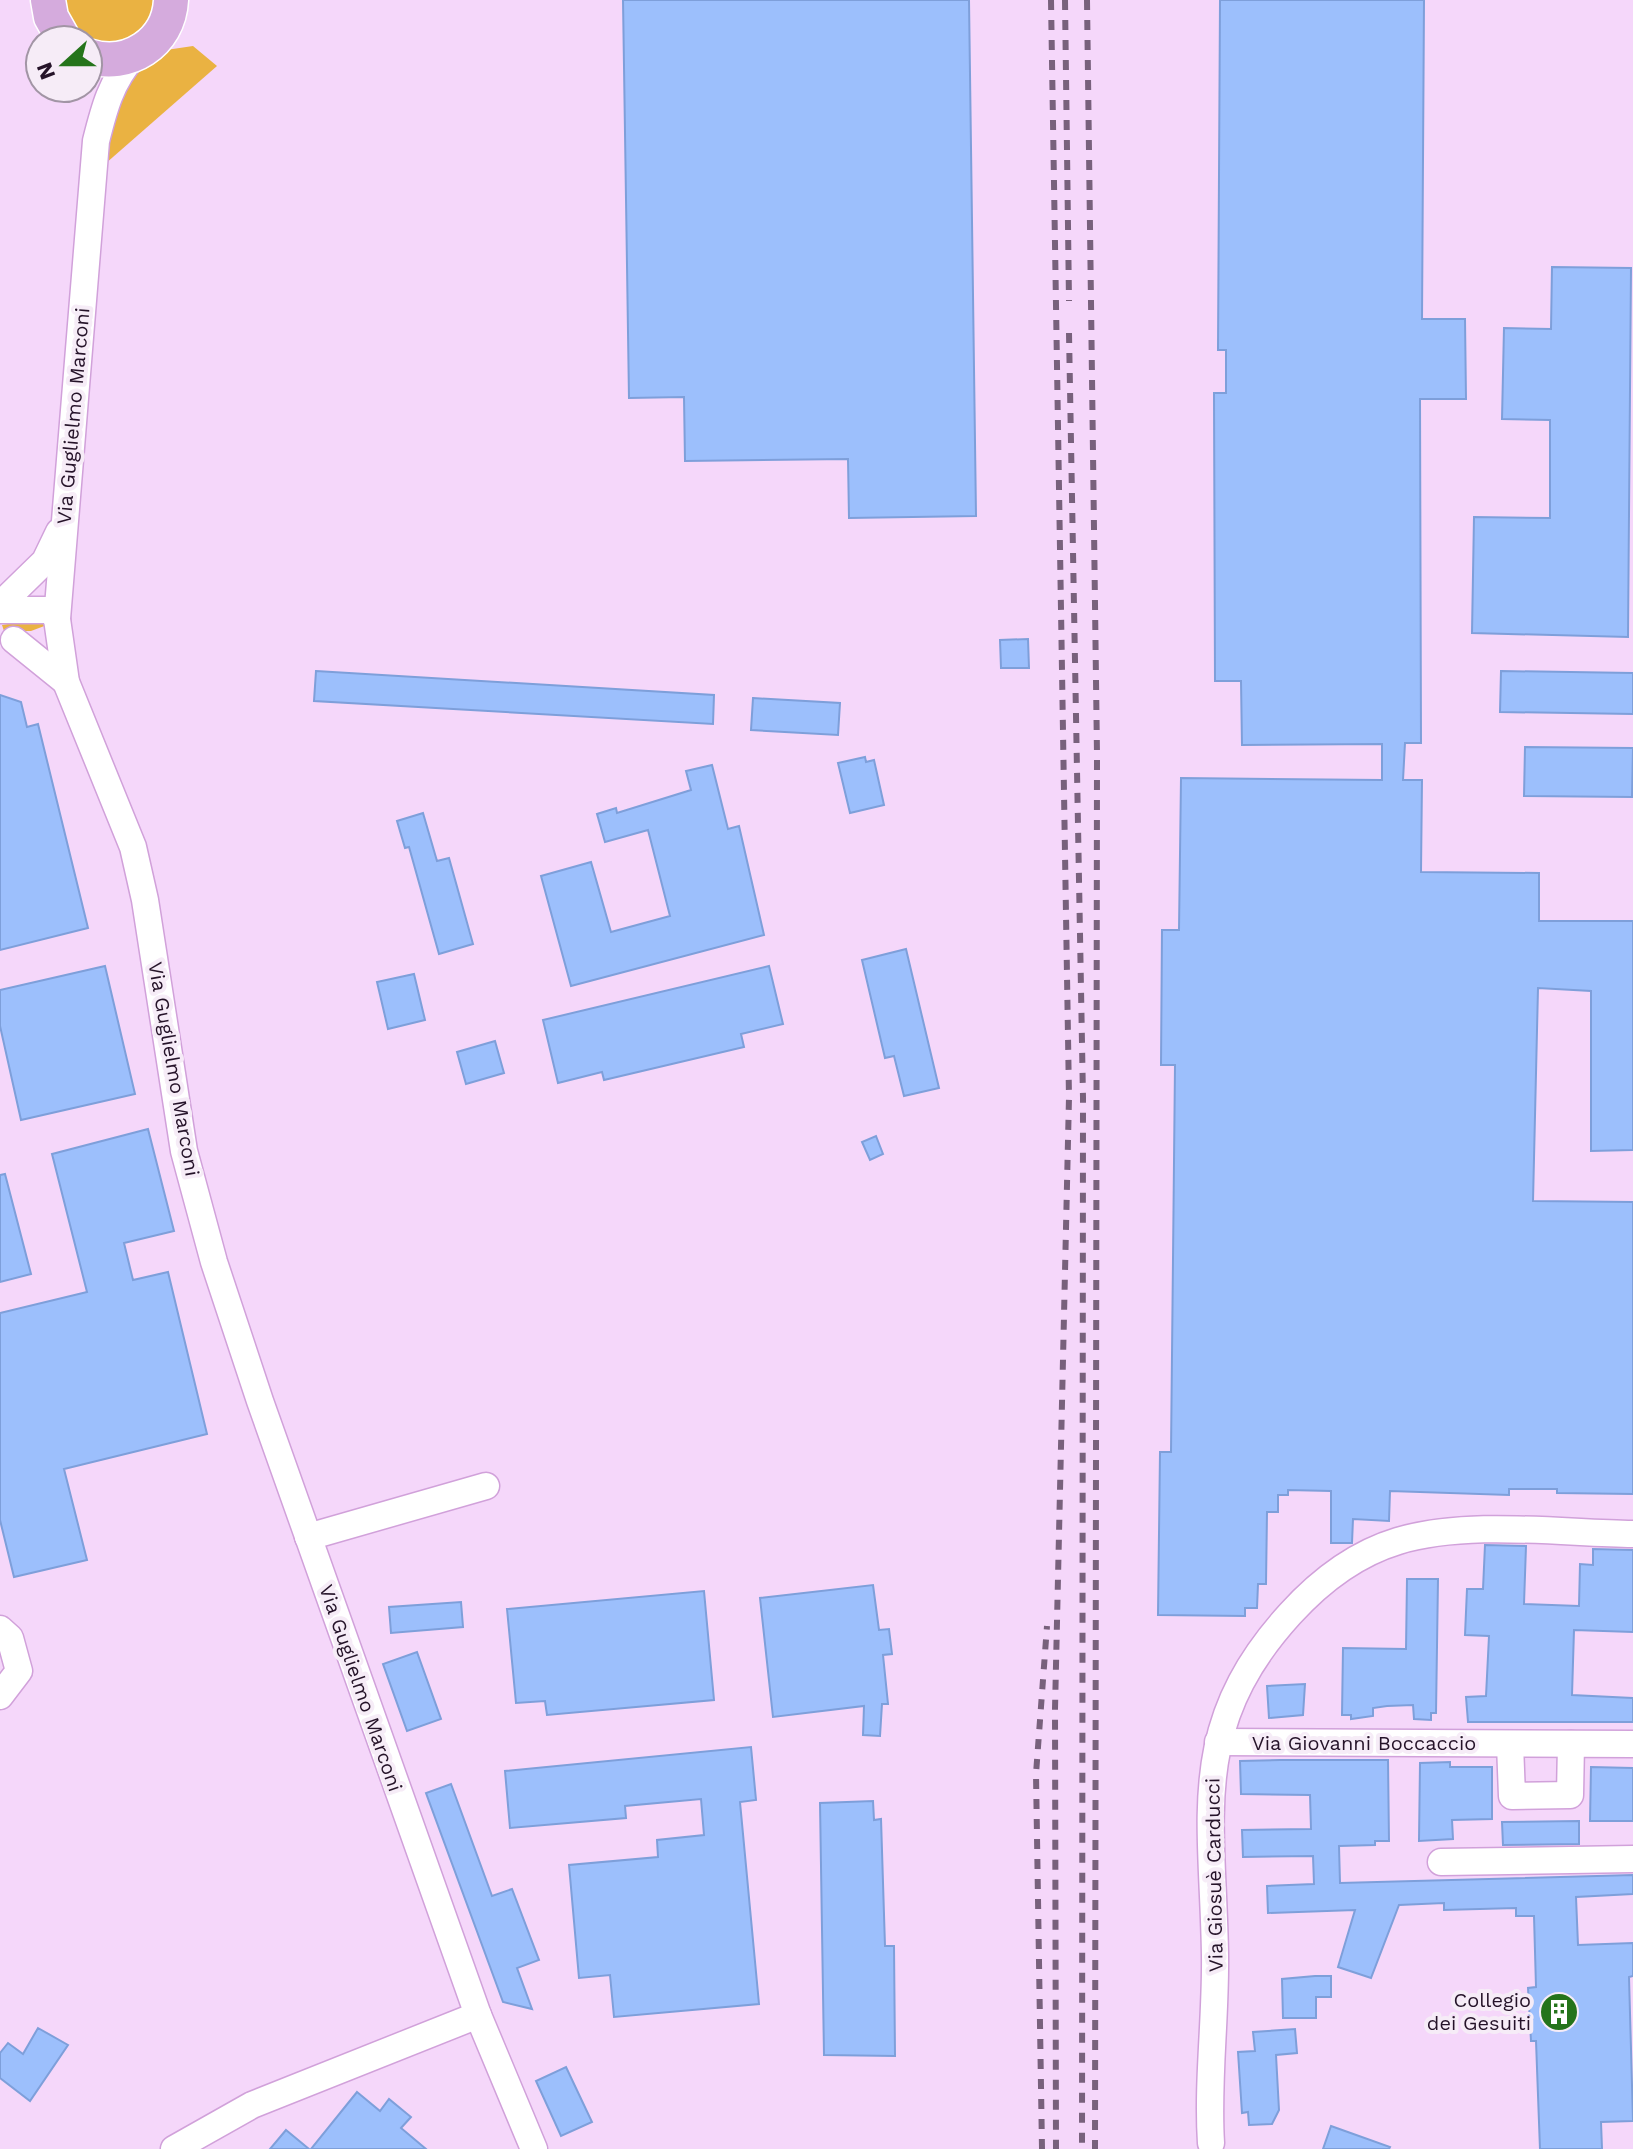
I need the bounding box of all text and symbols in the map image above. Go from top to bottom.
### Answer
north arrow [24,24,104,104]
text: N [31,59,60,83]
street label: Via Guglielmo Marconi [52,307,94,525]
street label: Via Guglielmo Marconi [143,960,205,1178]
street label: Via Guglielmo Marconi [314,1581,408,1795]
street label: Via Giovanni Boccaccio [1252,1731,1476,1755]
street label: Via Giosuè Carducci [1200,1778,1228,1972]
place label: Collegio dei Gesuiti [1427,1988,1531,2035]
building icon: Collegio dei Gesuiti [1538,1991,1580,2033]

